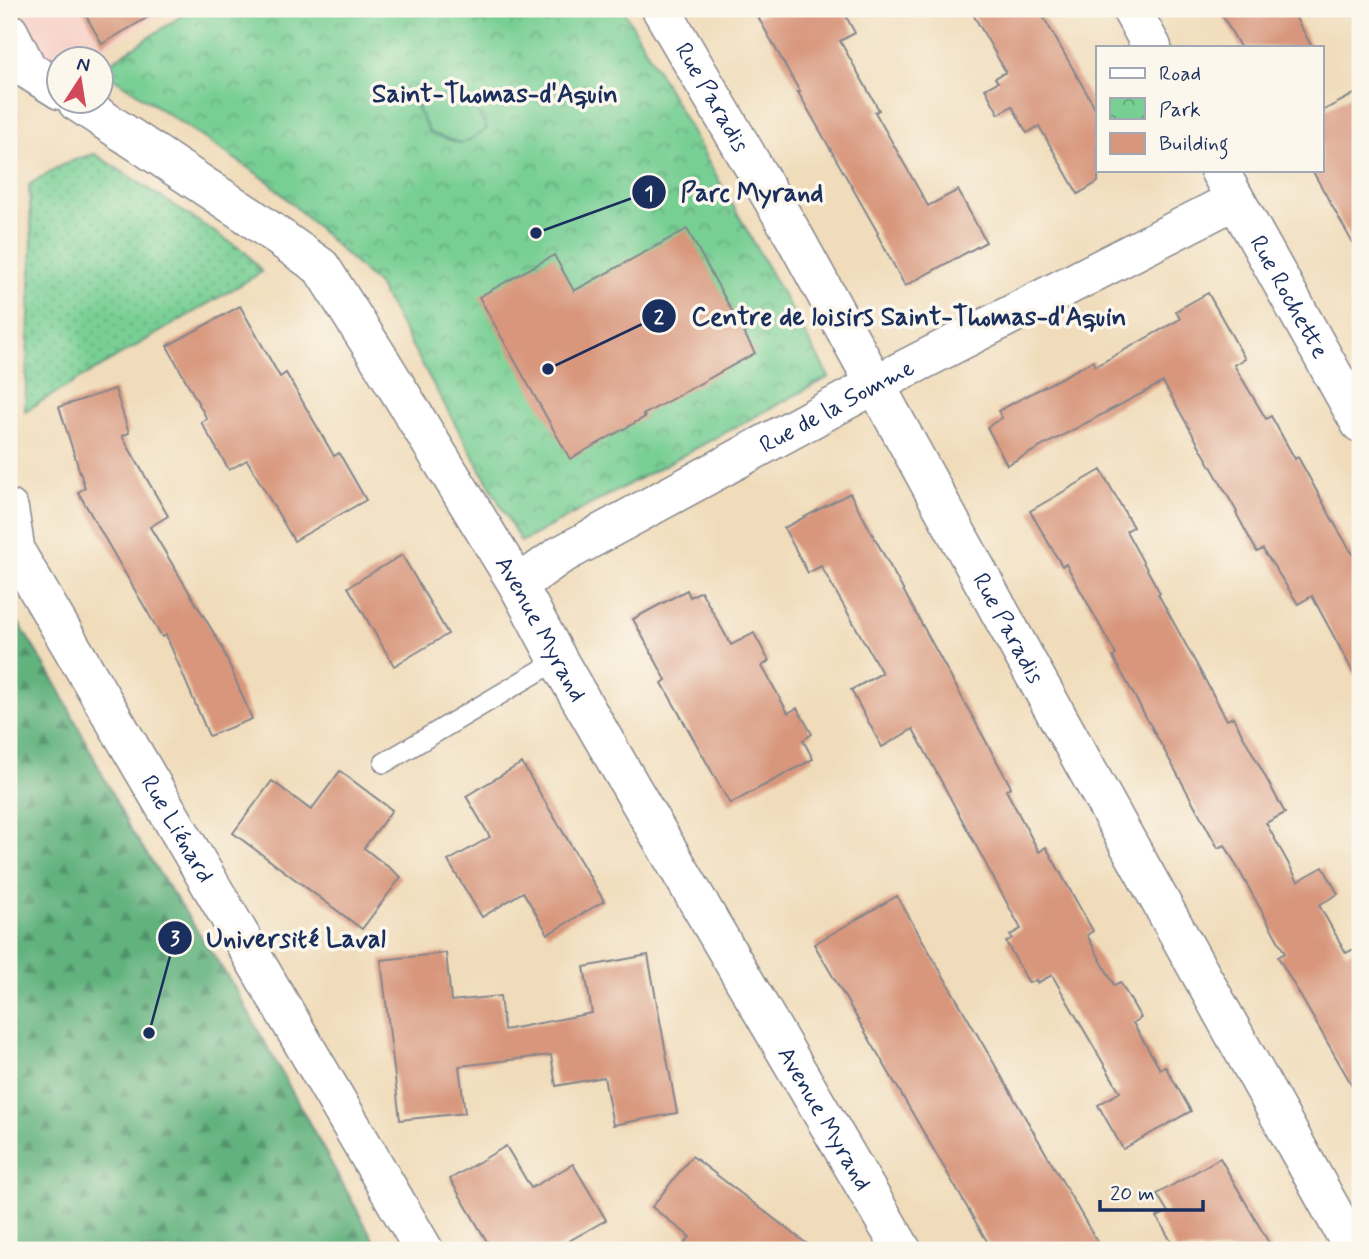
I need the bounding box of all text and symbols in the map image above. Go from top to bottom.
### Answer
street label: Rue Paradis [667,37,756,159]
north arrow [46,46,116,116]
legend [1096,46,1324,172]
text: N [74,51,92,78]
text: Road [1159,60,1201,88]
district label: Saint-Thomas-d'Aquin [372,78,618,112]
text: Park [1159,96,1201,124]
text: Building [1159,130,1229,160]
callout: Parc Myrand [631,169,837,216]
text: Parc Myrand [681,177,823,211]
text: 1 [644,180,654,208]
street label: Rue Rochette [1242,230,1335,365]
callout: Centre de loisirs Saint-Thomas-d'Aquin [641,293,1142,340]
text: Centre de loisirs Saint-Thomas-d'Aquin [692,301,1126,335]
text: 2 [654,304,665,332]
street label: Rue de la Somme [754,353,920,461]
street label: Avenue Myrand [487,551,593,708]
street label: Rue Paradis [964,568,1050,690]
street label: Rue Liénard [133,770,220,889]
callout: Université Laval [157,914,400,961]
text: Université Laval [206,923,386,957]
text: 3 [170,925,180,953]
street label: Avenue Myrand [769,1041,878,1197]
scale bar [1100,1168,1203,1212]
text: 20 m [1110,1180,1155,1208]

